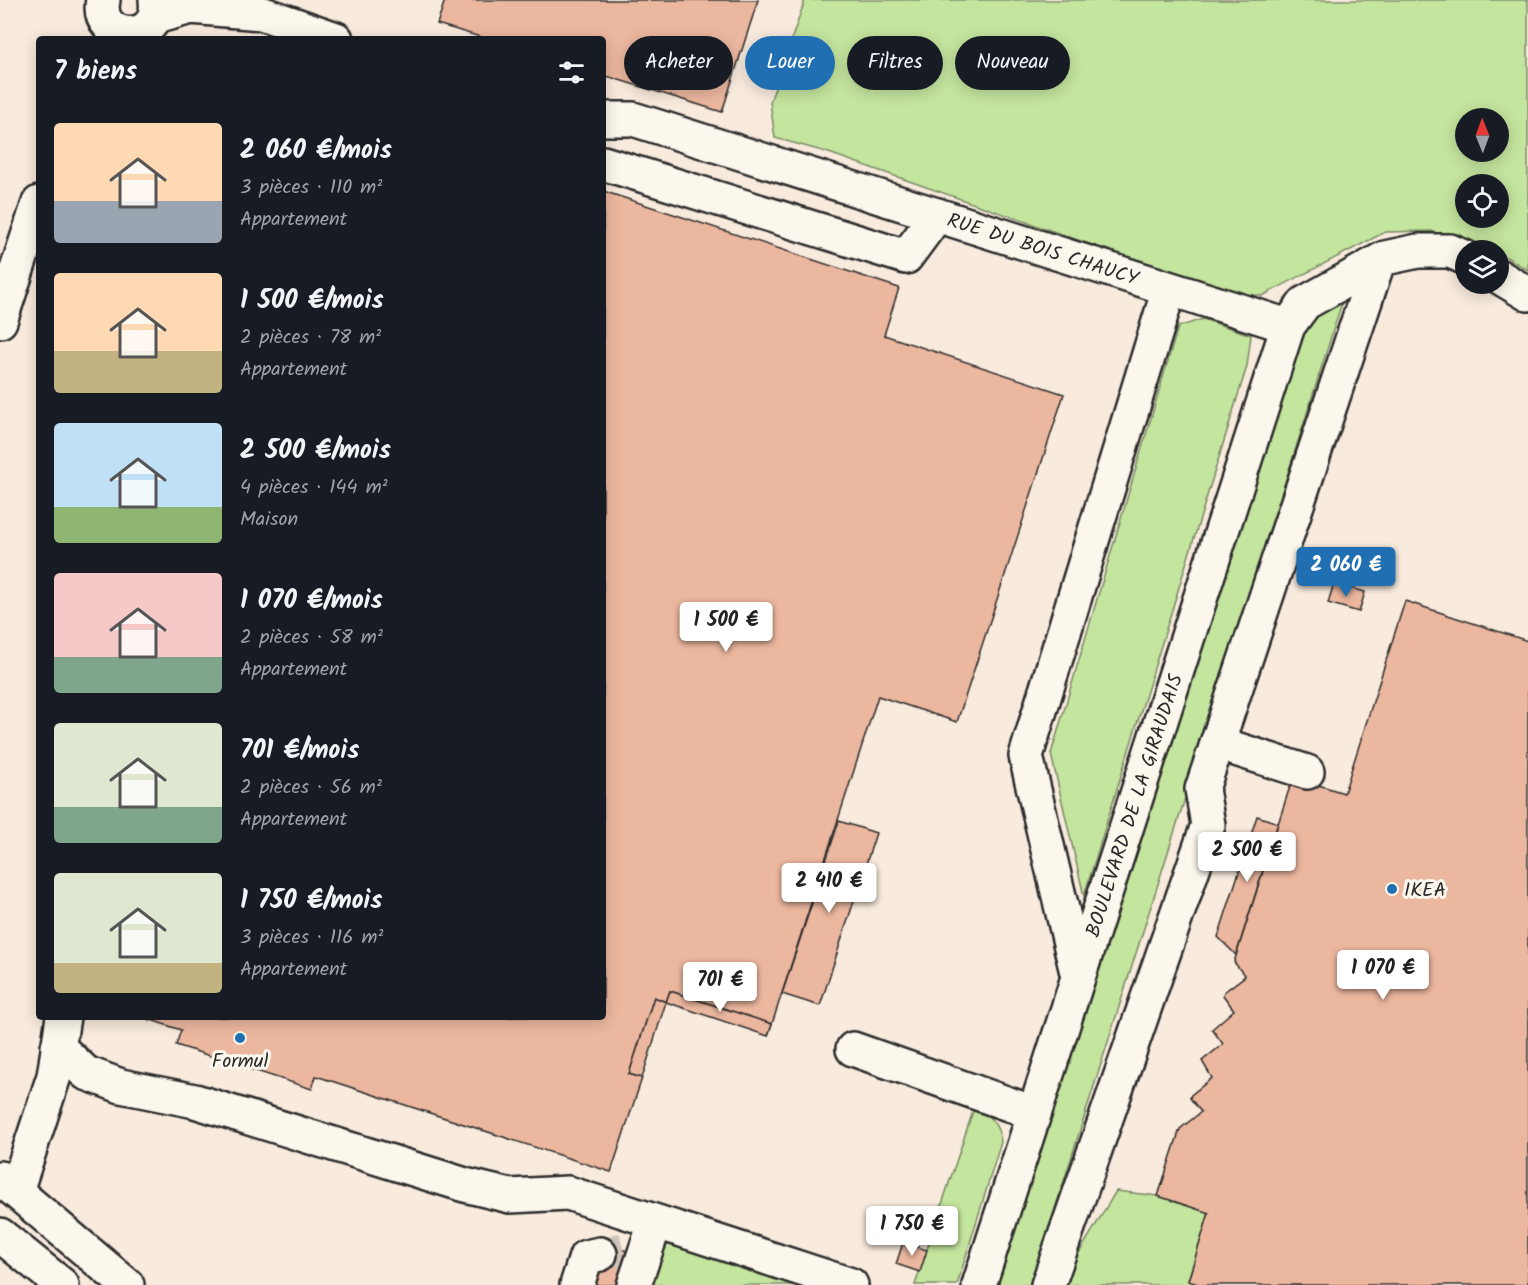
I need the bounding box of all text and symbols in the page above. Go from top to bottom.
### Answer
chip: Acheter [624,36,733,90]
chip: Louer [745,36,835,90]
chip: Filtres [847,36,943,90]
chip: Nouveau [955,36,1070,90]
text: 7 biens [54,51,137,93]
icon: filters [555,56,588,89]
north arrow [1455,108,1509,162]
map controls [1455,108,1509,294]
text: 2 060 €/mois [240,130,392,172]
icon: home [102,147,174,219]
text: 3 pièces · 110 m² [240,172,382,204]
button: locate [1455,174,1509,228]
text: Appartement [240,204,347,236]
street label: RUE DU BOIS CHAUCY [943,205,1144,296]
button: layers [1455,240,1509,294]
text: 1 500 €/mois [240,280,384,322]
icon: home [102,297,174,369]
text: 2 pièces · 78 m² [240,322,381,354]
text: Appartement [240,354,347,386]
text: 2 500 €/mois [240,430,391,472]
icon: home [102,447,174,519]
text: 4 pièces · 144 m² [240,472,388,504]
text: Maison [240,504,298,536]
pin: 2 060 € [1291,547,1401,598]
text: 2 060 € [1310,550,1382,582]
text: 1 070 €/mois [240,580,383,622]
icon: home [102,597,174,669]
pin: 1 500 € [671,602,781,653]
text: 1 500 € [694,605,758,637]
text: 2 pièces · 58 m² [240,622,383,654]
text: Appartement [240,654,347,686]
street label: BOULEVARD DE LA GIRAUDAIS [1078,670,1193,942]
text: 701 €/mois [240,730,359,772]
icon: home [102,747,174,819]
text: 2 pièces · 56 m² [240,772,382,804]
text: Appartement [240,804,347,836]
pin: 2 500 € [1192,832,1302,883]
text: 2 500 € [1212,835,1282,867]
pin: 2 410 € [774,863,884,914]
text: 2 410 € [796,866,862,898]
place label: IKEA [1404,875,1446,907]
text: 1 750 €/mois [240,880,383,922]
marker: IKEA [1385,882,1399,896]
icon: home [102,897,174,969]
text: 3 pièces · 116 m² [240,922,384,954]
pin: 1 070 € [1328,950,1438,1001]
text: 1 070 € [1351,953,1415,985]
text: Appartement [240,954,347,986]
pin: 701 € [678,962,762,1013]
text: 701 € [697,965,743,997]
marker: Formul [233,1031,247,1045]
place label: Formul [212,1046,268,1078]
pin: 1 750 € [857,1206,967,1257]
text: 1 750 € [880,1209,944,1241]

